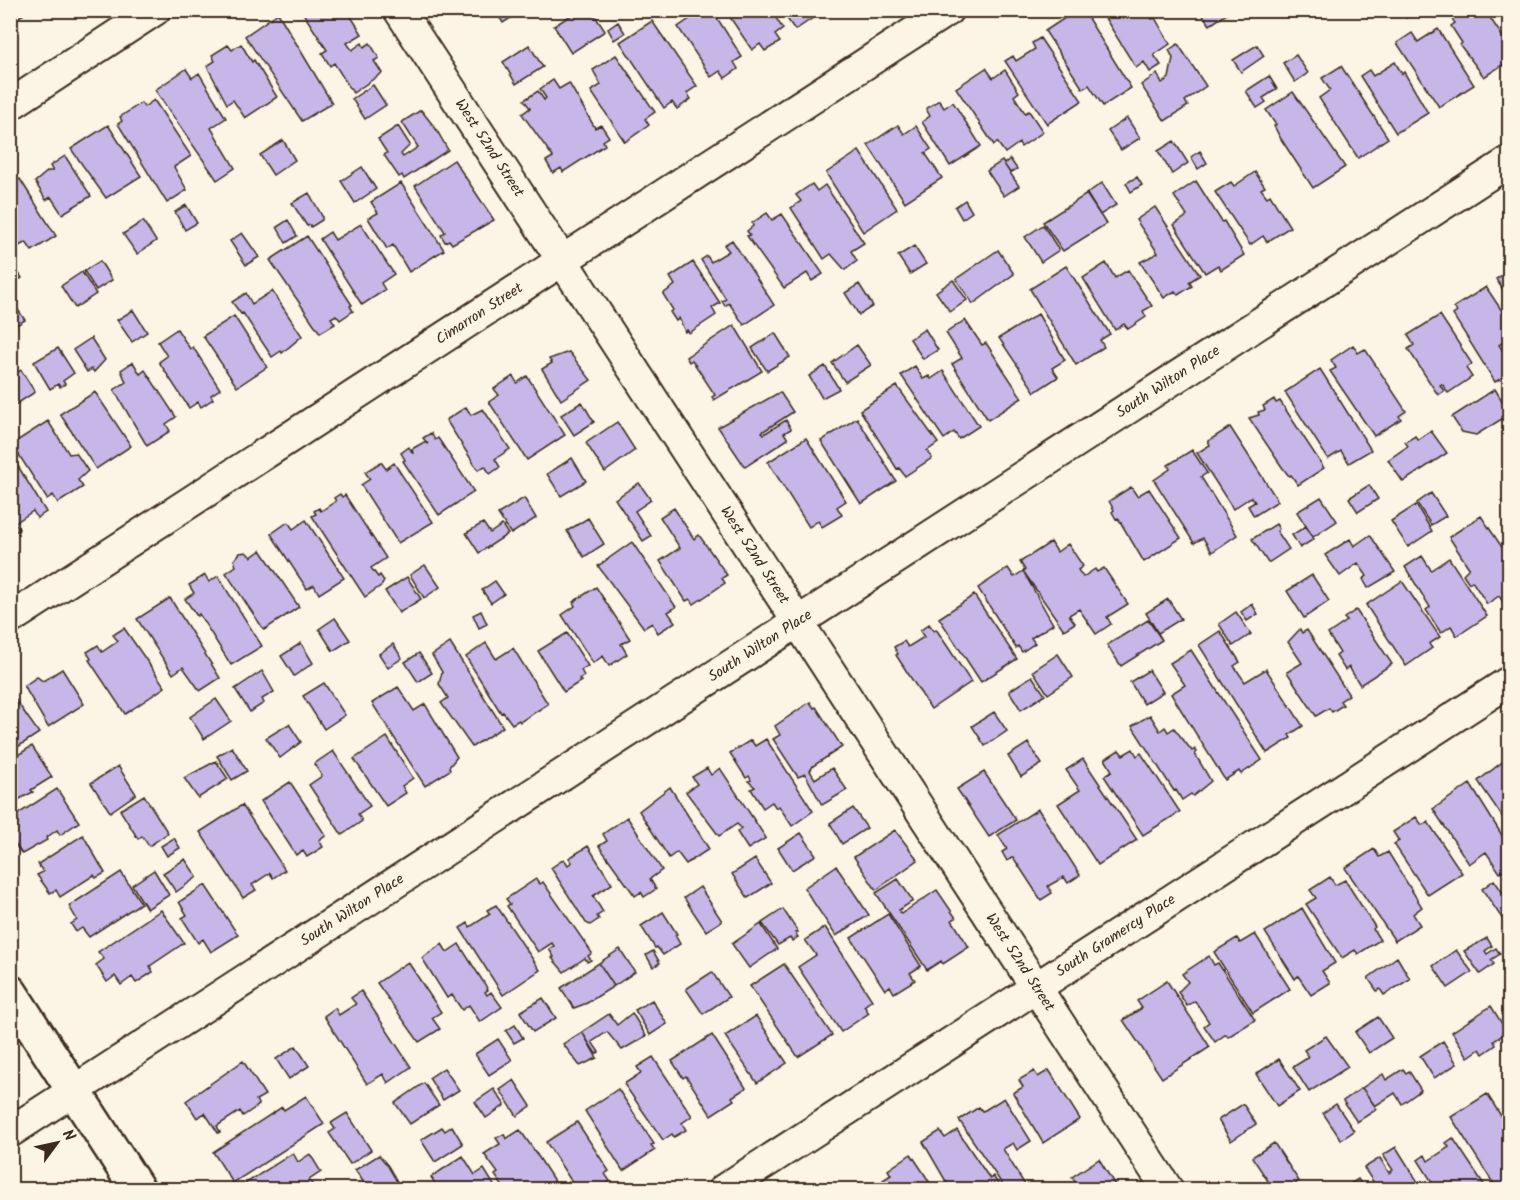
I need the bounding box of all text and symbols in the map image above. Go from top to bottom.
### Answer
street label: West 52nd Street [448,94,530,202]
street label: Cimarron Street [431,277,528,351]
street label: South Wilton Place [1112,339,1225,425]
street label: West 52nd Street [714,501,795,609]
street label: South Wilton Place [704,603,817,689]
street label: South Wilton Place [296,868,410,953]
street label: South Gramercy Place [1051,888,1181,984]
street label: West 52nd Street [979,909,1061,1017]
north arrow [27,1113,87,1173]
text: N [55,1125,82,1147]

